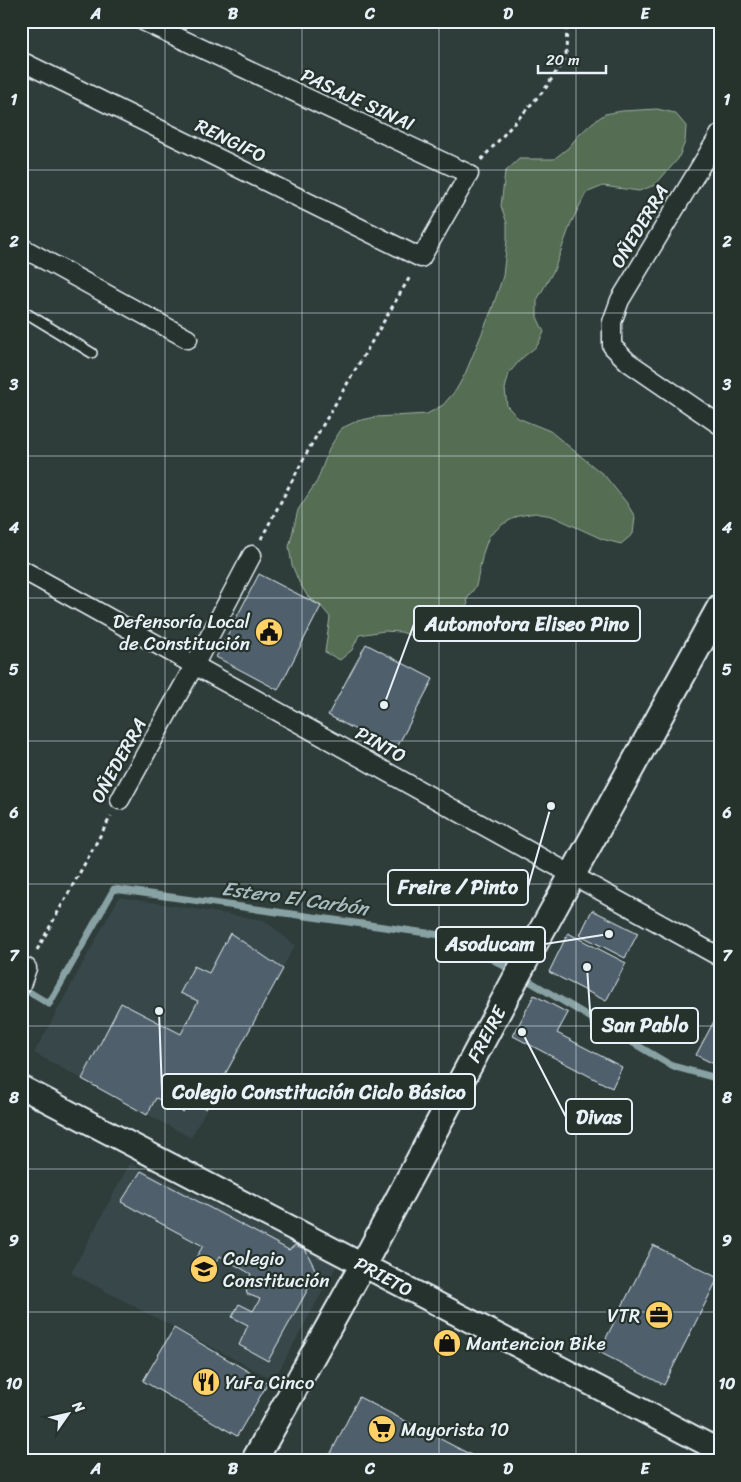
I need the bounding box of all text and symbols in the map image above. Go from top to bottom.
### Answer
text: A [90,0,101,28]
text: B [228,0,239,28]
text: C [364,0,376,28]
text: D [503,0,513,28]
text: E [641,0,651,28]
scale bar [538,42,606,74]
text: 20 m [546,47,580,73]
street label: PASAJE SINAI [296,59,420,140]
text: 1 [11,85,18,114]
text: 1 [724,85,731,114]
street label: RENGIFO [189,109,272,172]
street label: OÑEDERRA [601,178,678,275]
text: 2 [8,227,19,256]
text: 2 [721,227,732,256]
text: 3 [9,370,19,399]
text: 3 [722,370,732,399]
text: 4 [8,513,19,542]
text: 4 [721,513,732,542]
place label: Defensoría Local de Constitución [113,605,251,660]
callout: Automotora Eliseo Pino [414,606,640,641]
text: Automotora Eliseo Pino [424,607,630,642]
public building icon: Defensoría Local de Constitución [254,617,284,647]
text: 5 [9,655,19,684]
text: 5 [722,655,732,684]
street label: OÑEDERRA [81,711,155,809]
street label: PINTO [349,717,412,772]
text: 6 [8,798,19,827]
text: 6 [721,798,732,827]
callout: Freire / Pinto [388,870,528,905]
text: Freire / Pinto [397,870,519,905]
water label: Estero El Carbón [220,871,372,926]
callout: Asoducam [436,927,545,962]
text: Asoducam [444,927,535,962]
text: 7 [9,941,20,970]
text: 7 [722,941,733,970]
street label: FREIRE [458,999,516,1069]
callout: San Pablo [591,1008,698,1043]
text: San Pablo [601,1008,688,1043]
callout: Colegio Constitución Ciclo Básico [162,1074,475,1109]
text: Colegio Constitución Ciclo Básico [171,1075,466,1110]
text: 8 [8,1083,19,1112]
text: 8 [721,1083,732,1112]
callout: Divas [566,1099,632,1134]
text: Divas [576,1100,623,1135]
text: 9 [9,1226,19,1255]
text: 9 [722,1226,732,1255]
place label: Colegio Constitución [223,1242,330,1297]
street label: PRIETO [348,1247,419,1306]
school or university icon: Colegio Constitución [189,1254,219,1284]
place label: VTR [607,1299,640,1332]
office icon: VTR [644,1300,674,1330]
place label: Mantencion Bike [466,1327,606,1360]
shop icon: Mantencion Bike [432,1328,462,1358]
place label: YuFa Cinco [225,1366,315,1399]
restaurant icon: YuFa Cinco [191,1367,221,1397]
text: 10 [6,1369,22,1398]
text: 10 [719,1369,735,1398]
north arrow [42,1390,92,1440]
text: N [65,1395,92,1418]
place label: Mayorista 10 [401,1413,509,1446]
supermarket icon: Mayorista 10 [367,1414,397,1444]
text: A [90,1454,101,1482]
text: B [228,1454,239,1482]
text: C [364,1454,376,1482]
text: D [503,1454,513,1482]
text: E [641,1454,651,1482]

